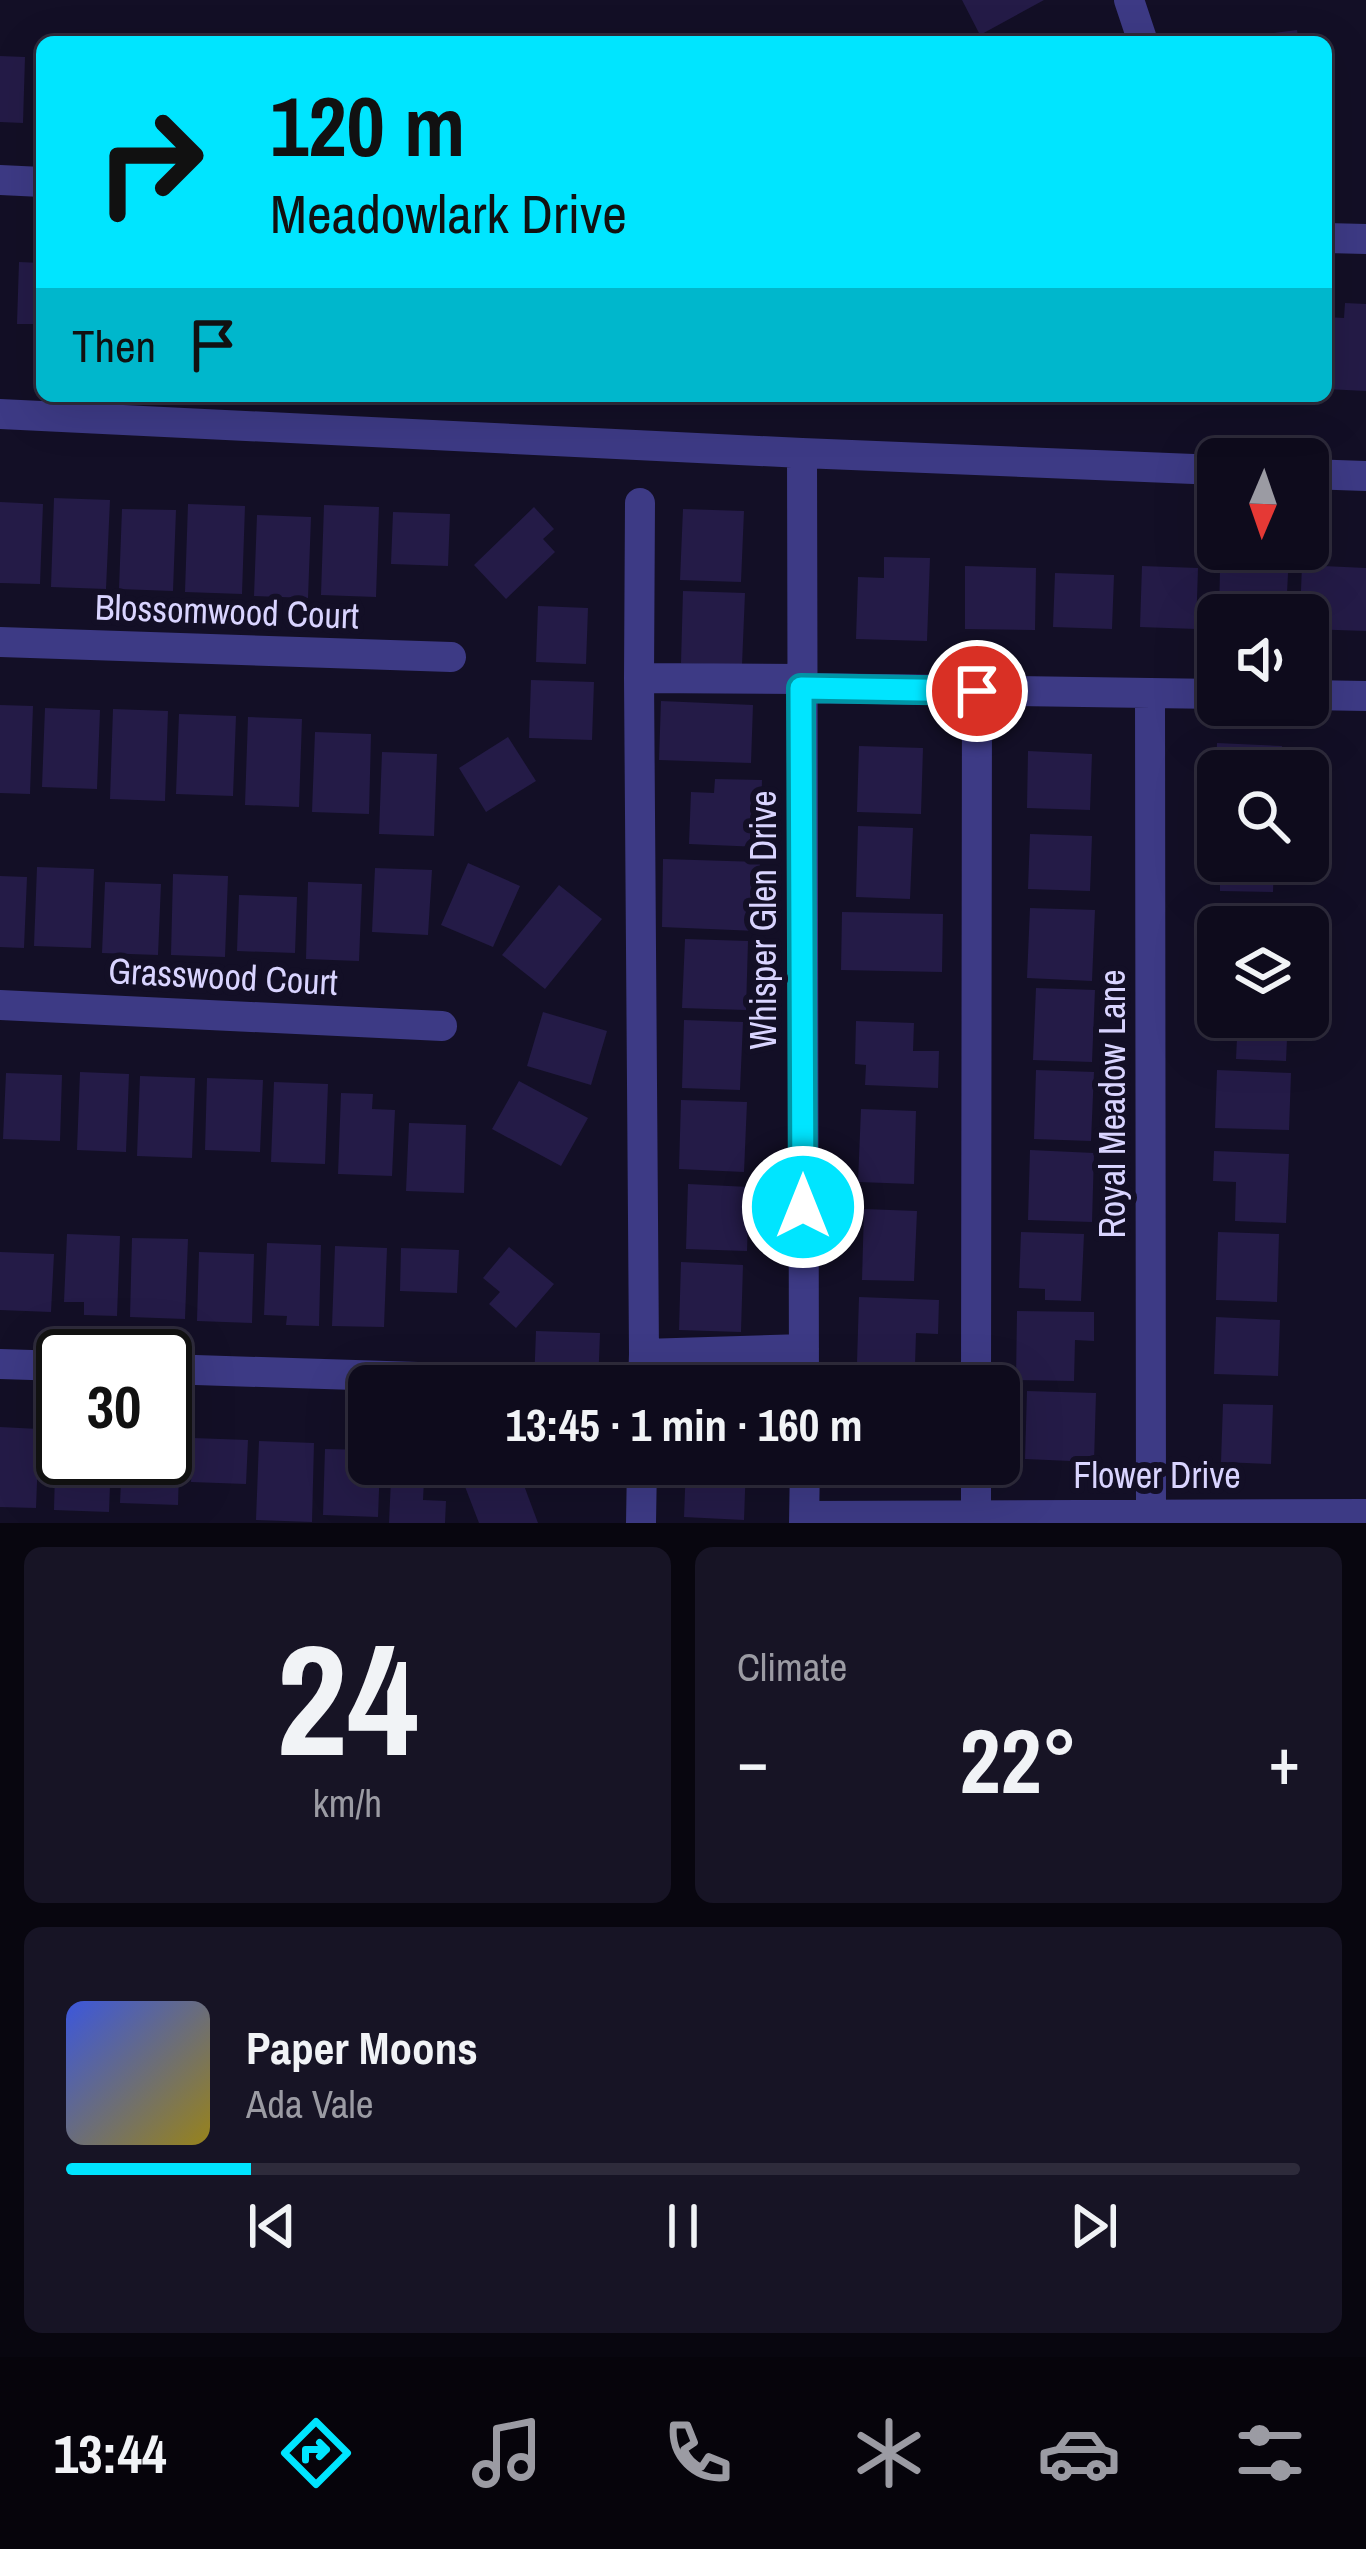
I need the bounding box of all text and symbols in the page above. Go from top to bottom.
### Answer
text: 120 m [270,69,465,182]
icon: right [72,84,228,240]
text: Meadowlark Drive [270,177,627,250]
icon: arrive [180,312,246,378]
text: Then [72,315,156,376]
north arrow [1197,438,1329,570]
map controls [1197,438,1329,1038]
street label: Blossomwood Court [94,582,360,640]
button: sound [1197,594,1329,726]
pin [926,640,1028,742]
icon: arrive [944,658,1010,724]
button: search [1197,750,1329,882]
street label: Whisper Glen Drive [739,790,787,1050]
button: layers [1197,906,1329,1038]
street label: Grasswood Court [107,946,339,1006]
street label: Royal Meadow Lane [1088,969,1136,1239]
position arrow [740,1144,866,1270]
speed limit sign: 30 [36,1329,192,1485]
text: 13:45 · 1 min · 160 m [506,1394,862,1455]
street label: Flower Drive [1073,1451,1241,1499]
text: 24 [276,1594,419,1804]
text: Climate [737,1641,847,1693]
text: 22° [959,1700,1078,1821]
text: − [737,1716,769,1805]
text: + [1268,1716,1300,1805]
text: km/h [313,1777,382,1829]
text: Paper Moons [246,2017,478,2078]
text: Ada Vale [246,2078,373,2130]
icon: previous [239,2193,305,2259]
icon: pause [650,2193,716,2259]
icon: next [1061,2193,1127,2259]
icon: directions [274,2411,358,2495]
icon: music [465,2411,549,2495]
icon: phone [656,2411,740,2495]
icon: climate [847,2411,931,2495]
icon: car [1037,2411,1121,2495]
icon: filters [1228,2411,1312,2495]
text: 13:44 [53,2417,167,2490]

